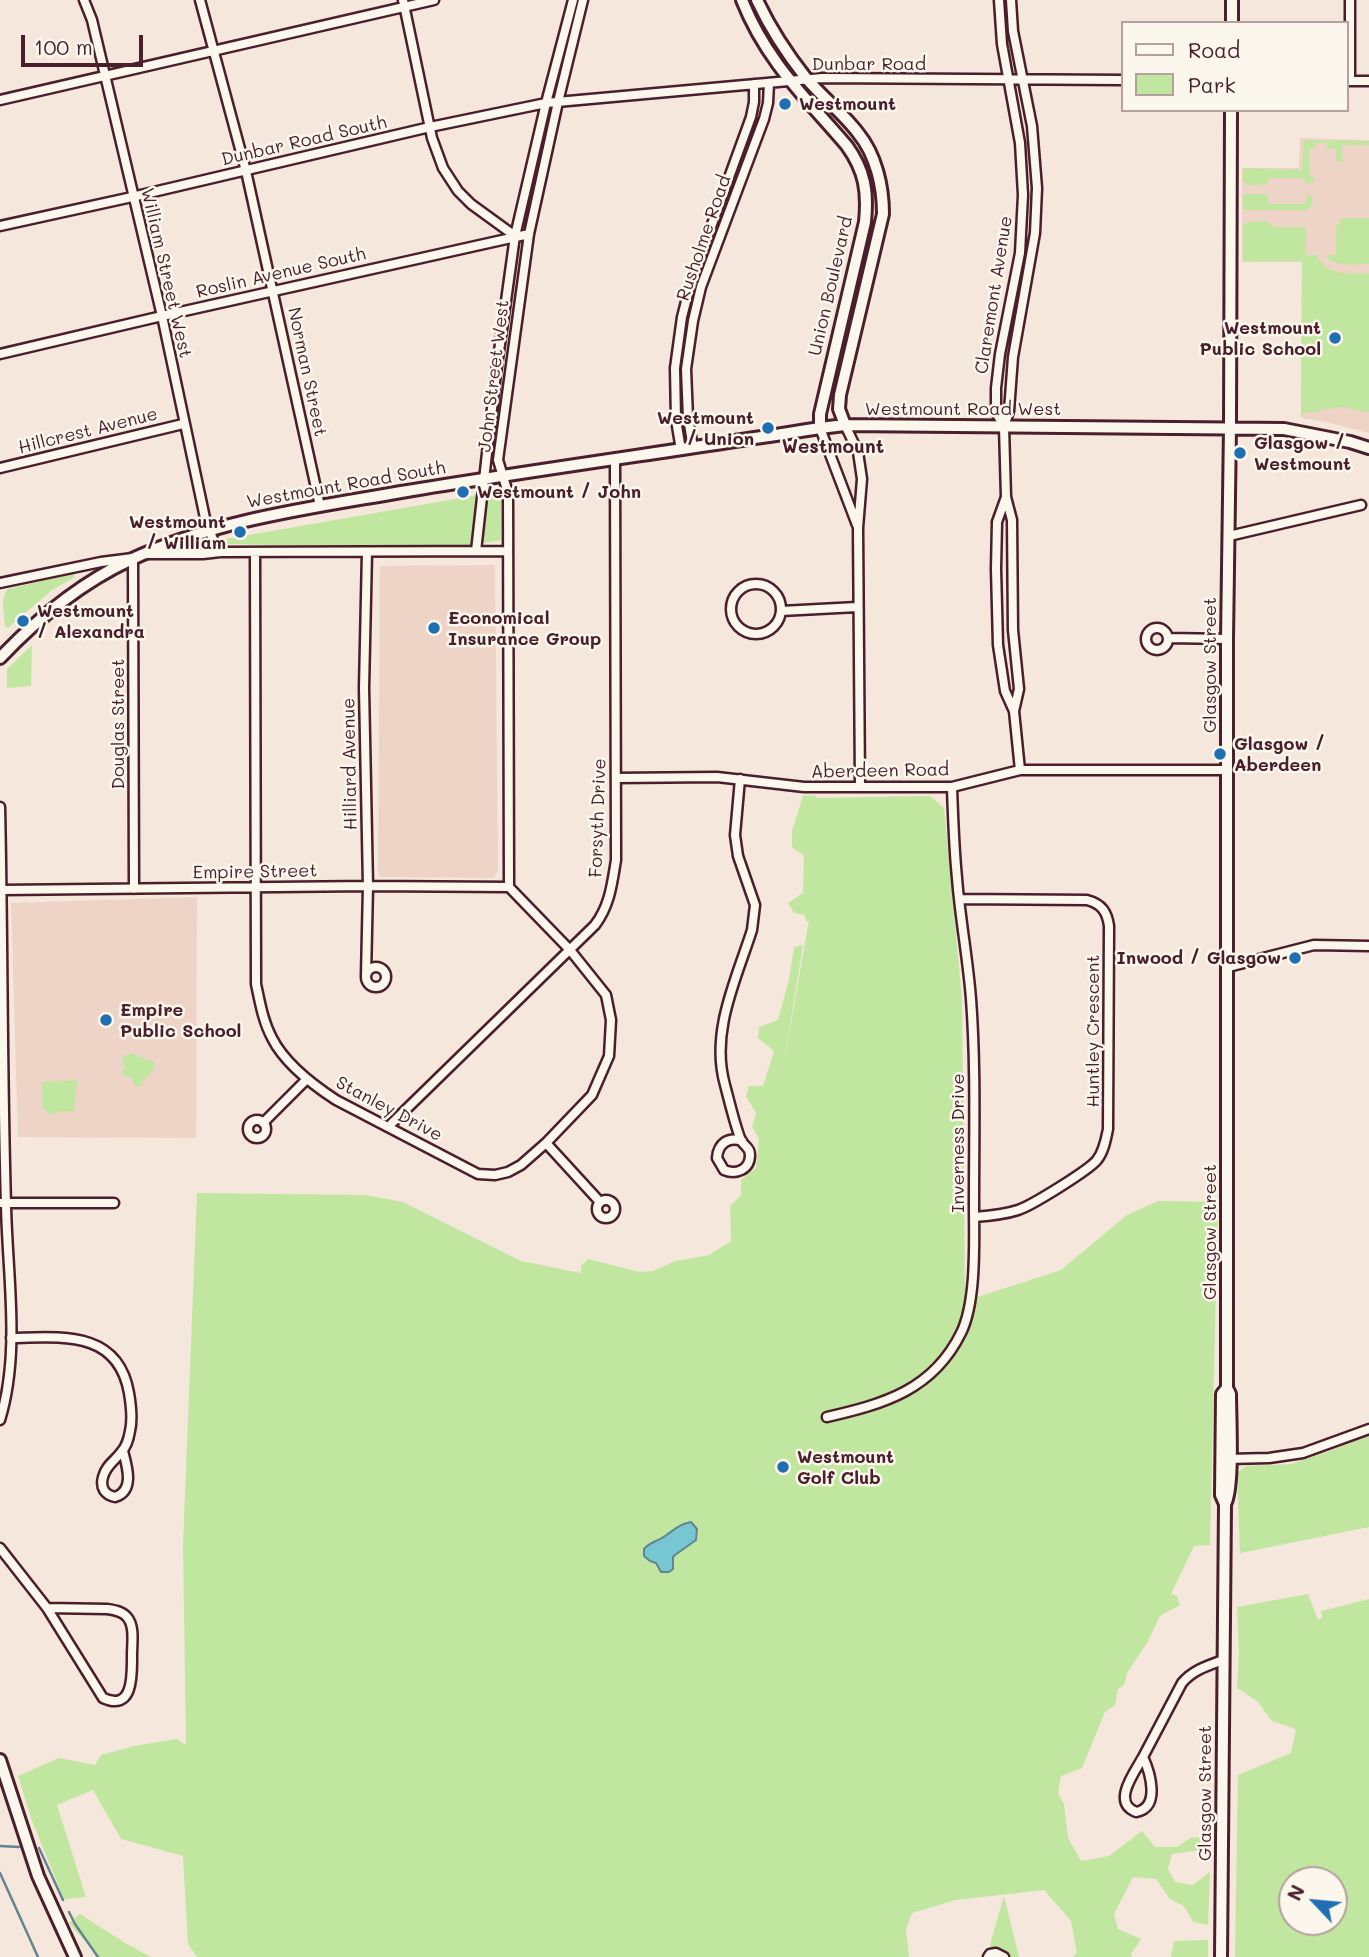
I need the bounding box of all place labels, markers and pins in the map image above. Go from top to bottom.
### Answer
place label: Westmount [799,93,896,115]
marker: Westmount [777,96,793,112]
place label: Westmount Public School [1200,317,1321,360]
marker: Westmount Public School [1327,330,1343,346]
place label: Westmount / Union [657,407,754,450]
marker: Westmount / Union [760,420,776,436]
place label: Glasgow / Westmount [1254,432,1351,474]
marker: Glasgow / Westmount [1232,445,1248,461]
place label: Westmount / John [477,481,641,503]
marker: Westmount / John [455,484,471,500]
place label: Westmount / William [129,511,226,554]
marker: Westmount / William [232,524,248,540]
place label: Westmount / Alexandra [37,600,145,642]
place label: Economical Insurance Group [448,607,601,650]
marker: Westmount / Alexandra [15,613,31,629]
marker: Economical Insurance Group [426,620,442,636]
place label: Glasgow / Aberdeen [1234,733,1325,776]
marker: Glasgow / Aberdeen [1212,746,1228,762]
place label: Inwood / Glasgow [1117,947,1281,969]
marker: Inwood / Glasgow [1287,950,1303,966]
place label: Empire Public School [120,999,241,1042]
marker: Empire Public School [98,1012,114,1028]
place label: Westmount Golf Club [797,1446,894,1488]
marker: Westmount Golf Club [775,1459,791,1475]

